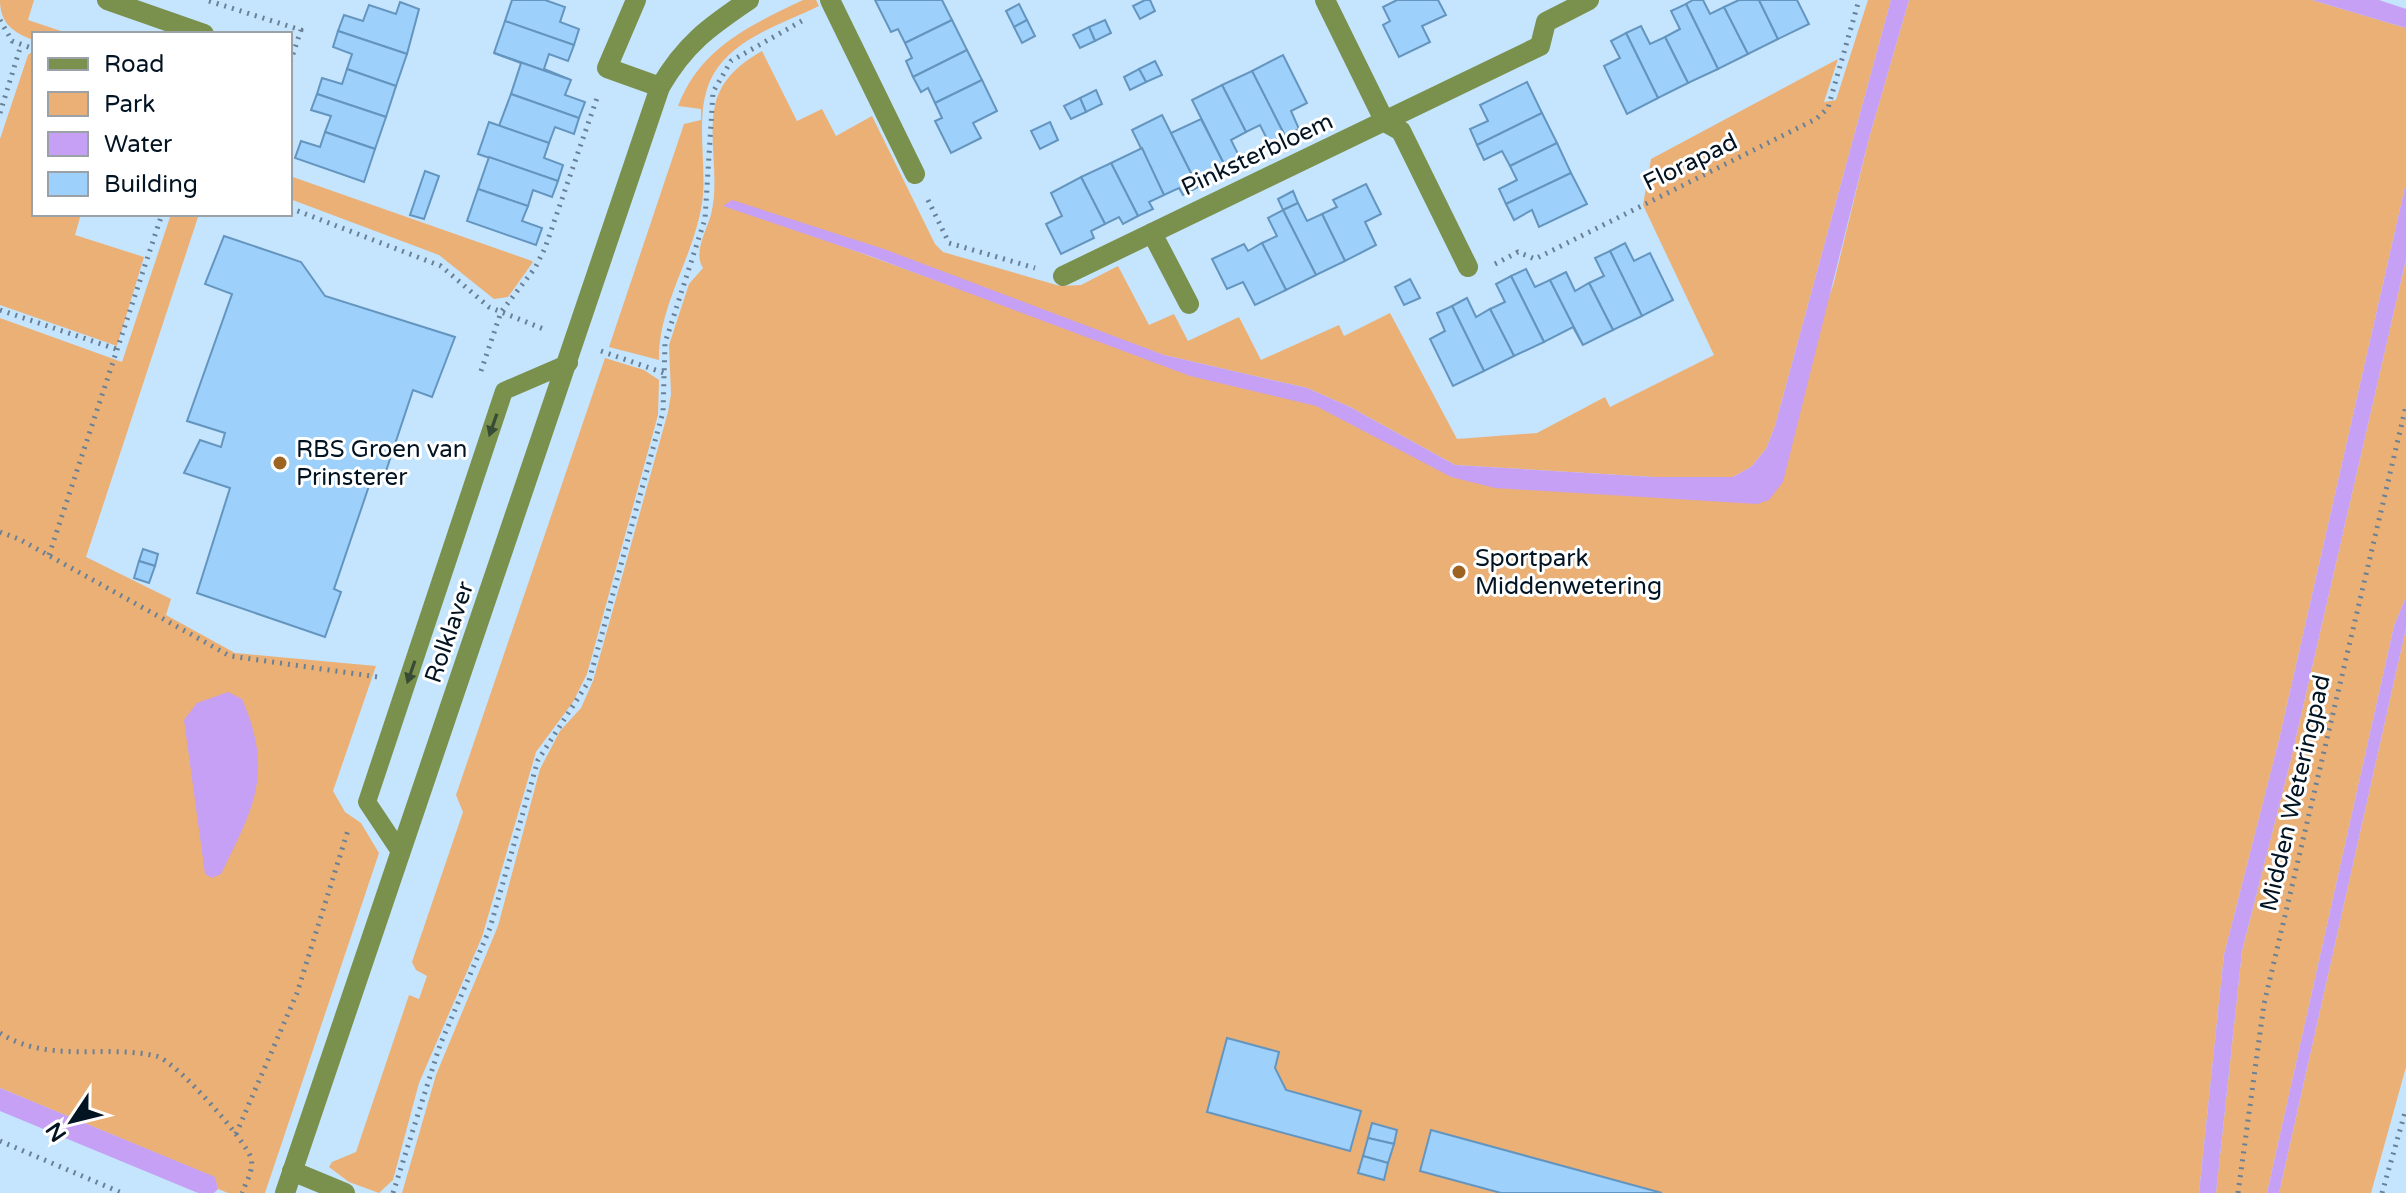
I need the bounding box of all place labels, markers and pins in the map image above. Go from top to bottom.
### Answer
place label: RBS Groen van Prinsterer [296,435,467,492]
marker: RBS Groen van Prinsterer [271,454,289,472]
place label: Sportpark Middenwetering [1475,544,1662,601]
marker: Sportpark Middenwetering [1450,563,1468,581]

